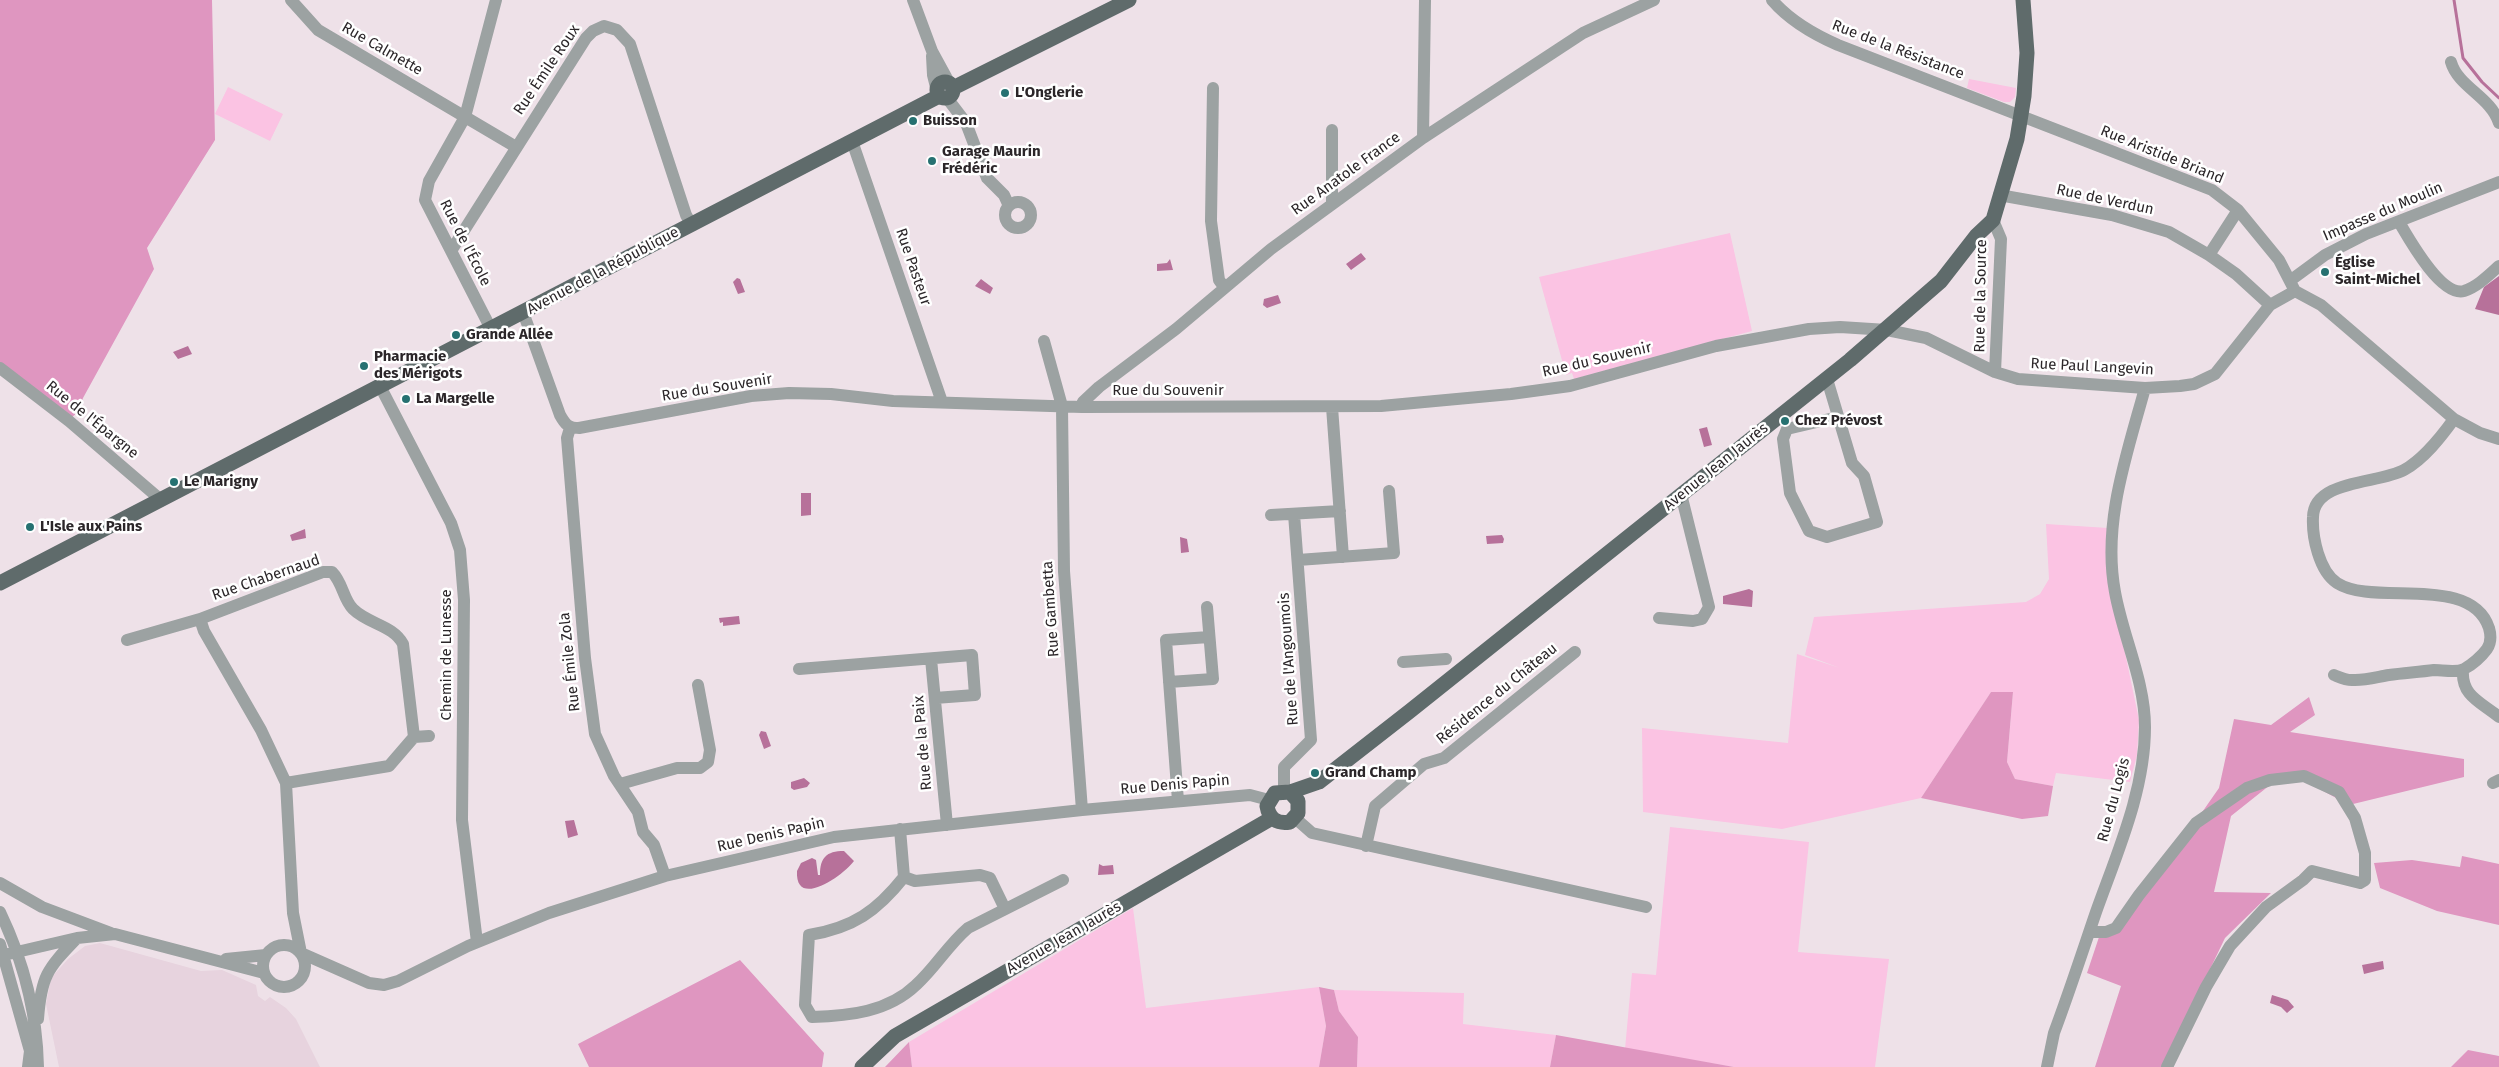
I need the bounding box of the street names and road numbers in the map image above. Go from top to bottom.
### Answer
street label: Rue de la Résistance [1829,16,1967,84]
street label: Rue Calmette [338,19,426,79]
street label: Rue Émile Roux [510,21,584,119]
street label: Rue Aristide Briand [2098,122,2226,188]
street label: Rue Anatole France [1288,129,1404,219]
street label: Impasse du Moulin [2320,179,2446,245]
street label: Rue de Verdun [2055,181,2155,219]
street label: Rue de l'École [436,197,494,289]
street label: Avenue de la République [524,223,682,319]
street label: Rue Pasteur [891,226,935,308]
street label: Rue de la Source [1971,239,1991,353]
street label: Rue du Souvenir [1541,339,1653,381]
street label: Rue Paul Langevin [2030,355,2154,379]
street label: Rue du Souvenir [660,370,774,406]
street label: Rue de l'Épargne [42,377,142,463]
street label: Rue du Souvenir [1112,382,1224,400]
street label: Avenue Jean Jaurès [1660,419,1772,515]
street label: Rue Chabernaud [210,551,322,605]
street label: Rue Gambetta [1039,560,1063,658]
street label: Chemin de Lunesse [438,589,456,721]
street label: Rue de l'Angoumois [1275,592,1303,726]
street label: Rue Émile Zola [556,611,584,713]
street label: Résidence du Château [1433,640,1561,748]
street label: Rue de la Paix [910,695,936,791]
street label: Rue du Logis [2094,756,2134,844]
street label: Rue Denis Papin [1120,771,1230,799]
street label: Rue Denis Papin [715,814,827,856]
street label: Avenue Jean Jaurès [1004,898,1124,978]

